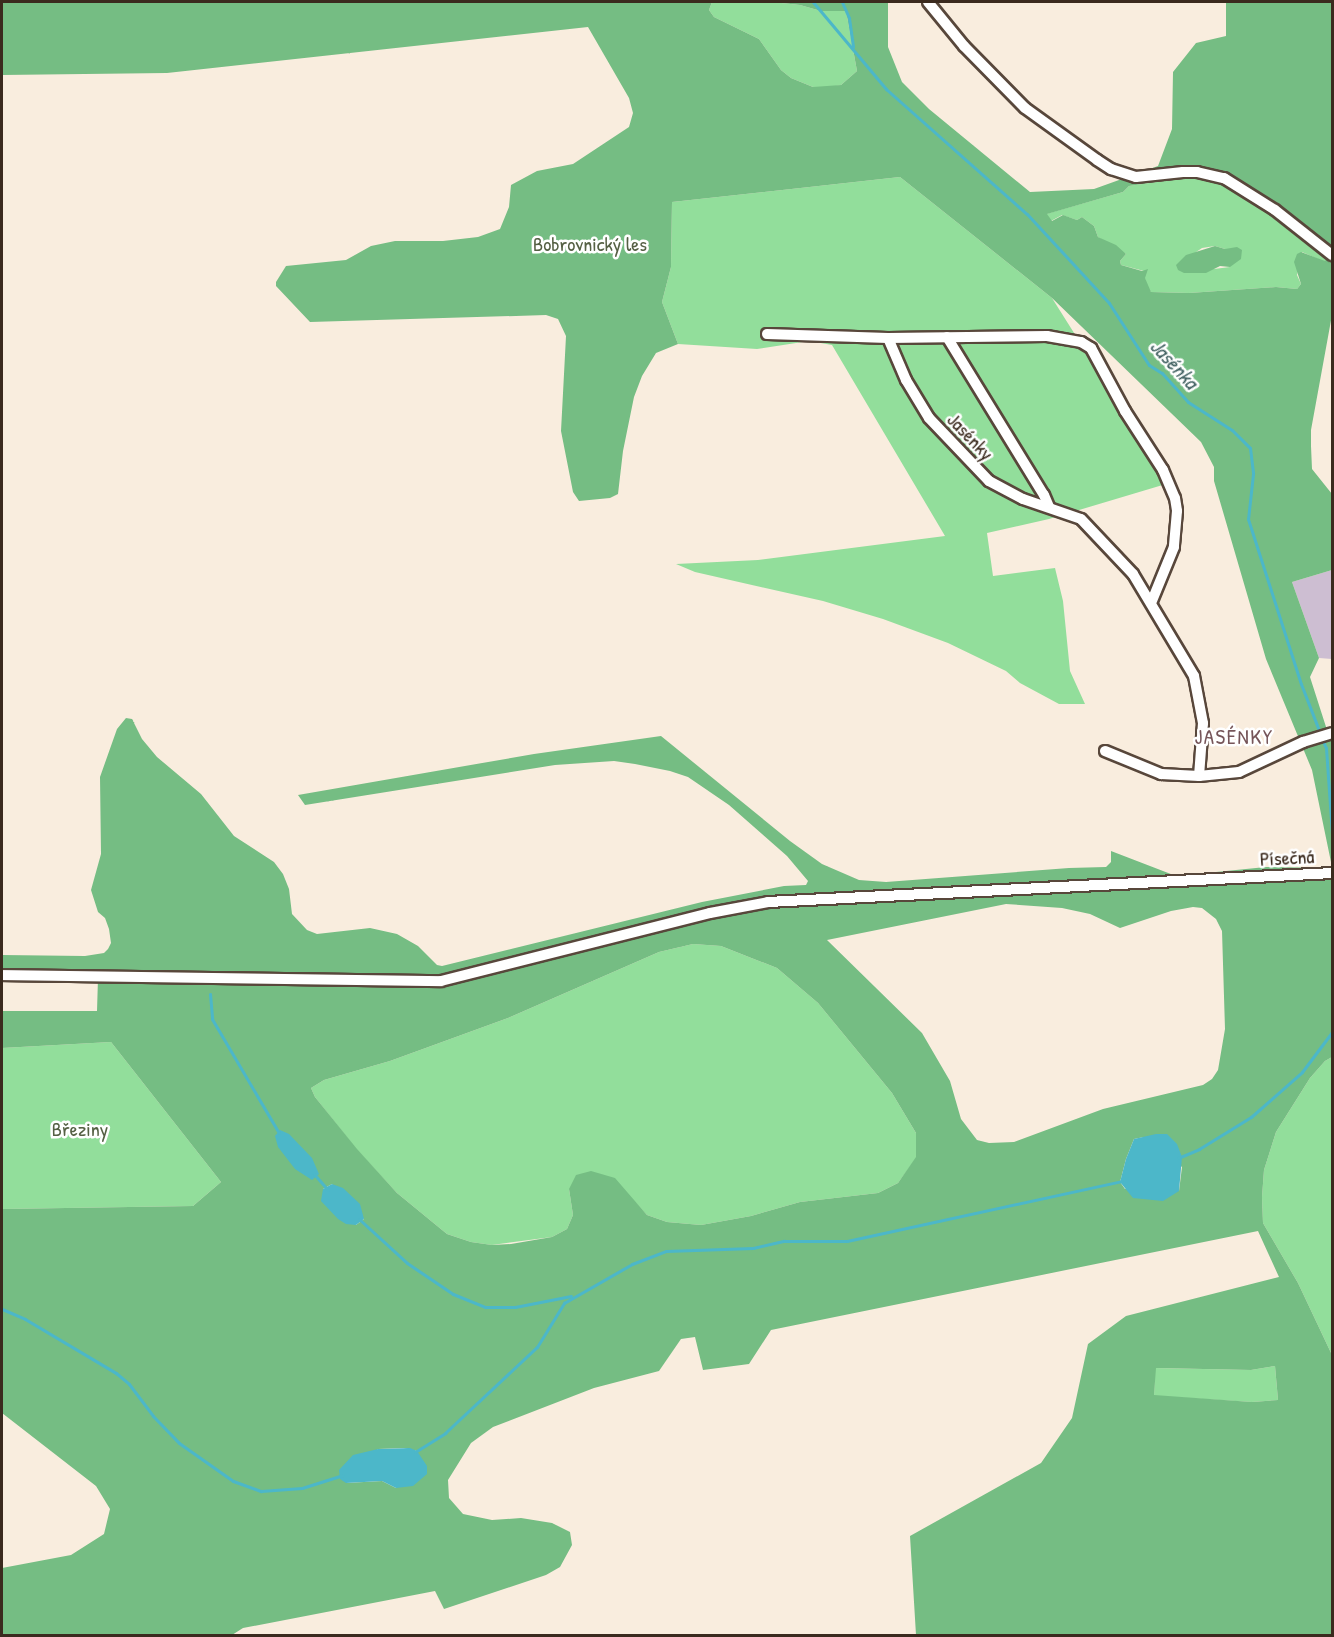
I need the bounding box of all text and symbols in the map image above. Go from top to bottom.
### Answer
park label: Bobrovnický les [533,231,647,255]
water label: Jasénka [1145,334,1203,394]
street label: Jasénky [943,407,999,465]
district label: JASÉNKY [1195,724,1273,750]
street label: Písečná [1259,844,1315,870]
park label: Březiny [52,1116,108,1140]

